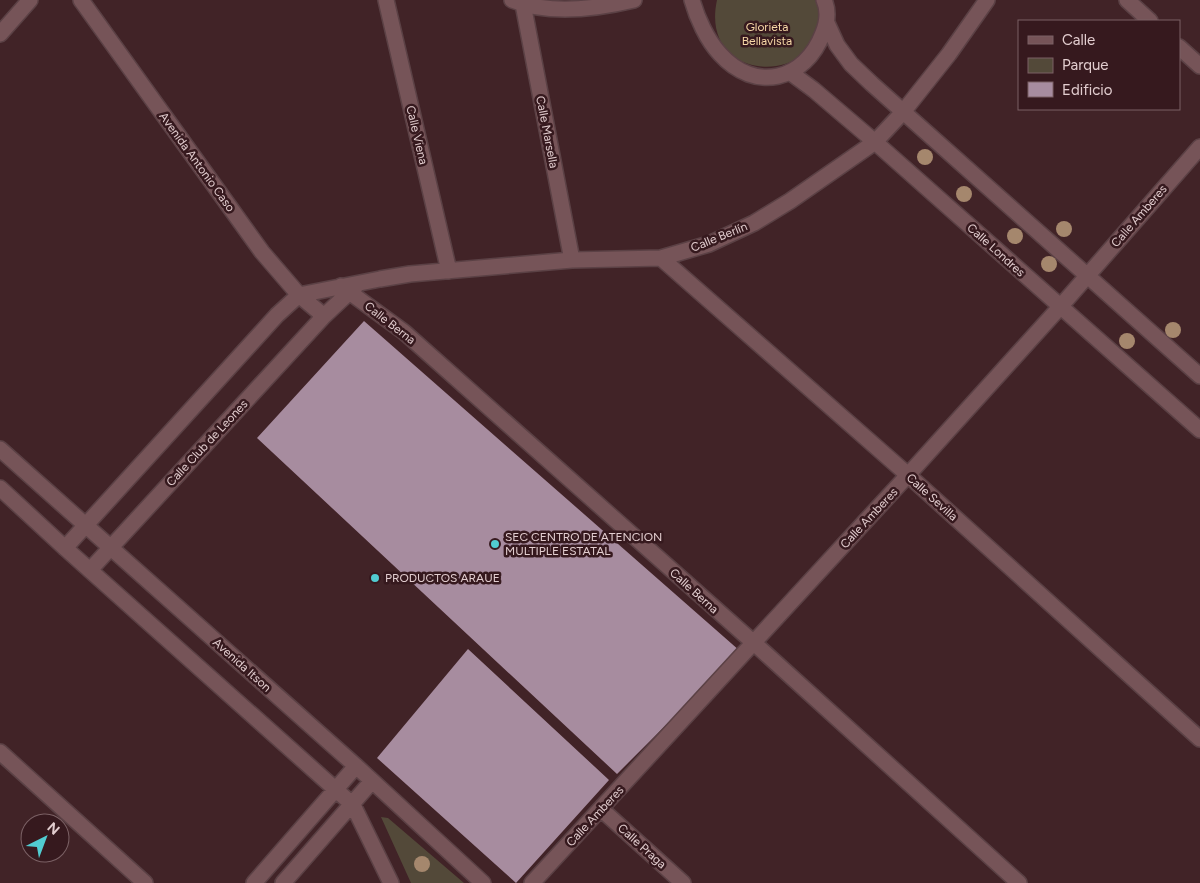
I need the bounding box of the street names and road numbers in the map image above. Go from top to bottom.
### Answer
street label: Calle Marsella [533,95,561,169]
street label: Calle Viena [403,104,431,166]
street label: Avenida Antonio Caso [156,110,238,214]
street label: Calle Amberes [1108,182,1170,250]
street label: Calle Berlín [689,219,750,255]
street label: Calle Londres [964,220,1028,280]
street label: Calle Berna [362,299,418,347]
street label: Calle Club de Leones [163,397,251,489]
street label: Calle Sevilla [904,470,960,524]
street label: Calle Amberes [837,485,901,551]
street label: Calle Berna [667,566,721,616]
street label: Avenida Itson [210,635,274,695]
street label: Calle Amberes [563,783,627,849]
street label: Calle Praga [615,821,669,871]

